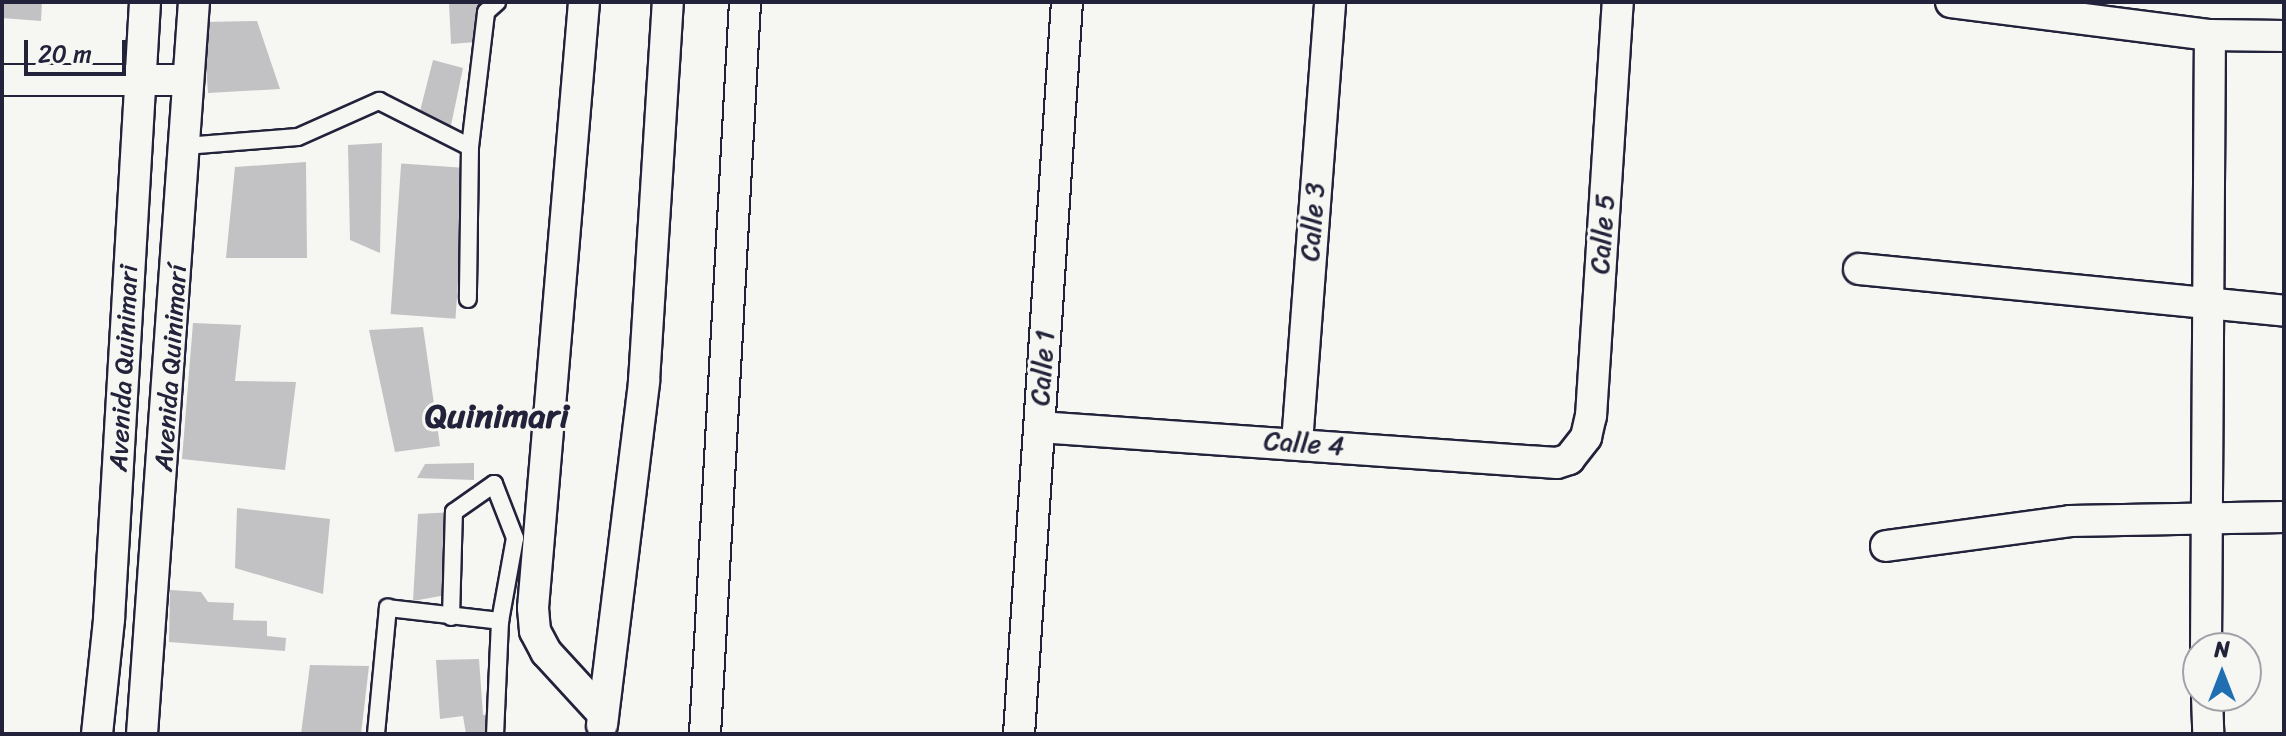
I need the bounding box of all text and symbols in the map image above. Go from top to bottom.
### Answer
scale bar [28,24,130,74]
text: 20 m [38,33,92,75]
street label: Calle 3 [1295,182,1331,262]
street label: Calle 5 [1585,193,1621,275]
street label: Avenida Quinimari [103,264,145,472]
street label: Avenida Quinimarí [148,264,194,472]
street label: Calle 1 [1025,329,1061,407]
district label: Quinimari [425,397,569,437]
street label: Calle 4 [1263,426,1345,462]
text: N [2214,630,2230,669]
north arrow [2182,632,2262,712]

